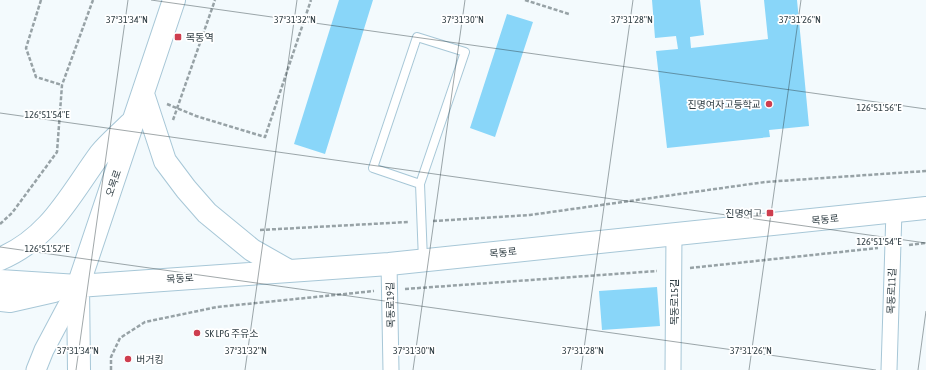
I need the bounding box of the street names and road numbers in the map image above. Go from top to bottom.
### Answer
street label: 오목로 [104,168,123,198]
street label: 목동로 [811,213,839,226]
street label: 목동로 [489,246,517,259]
street label: 목동로11길 [885,268,898,314]
street label: 목동로 [166,272,194,285]
street label: 목동로15길 [669,279,680,325]
street label: 목동로19길 [385,282,396,328]

